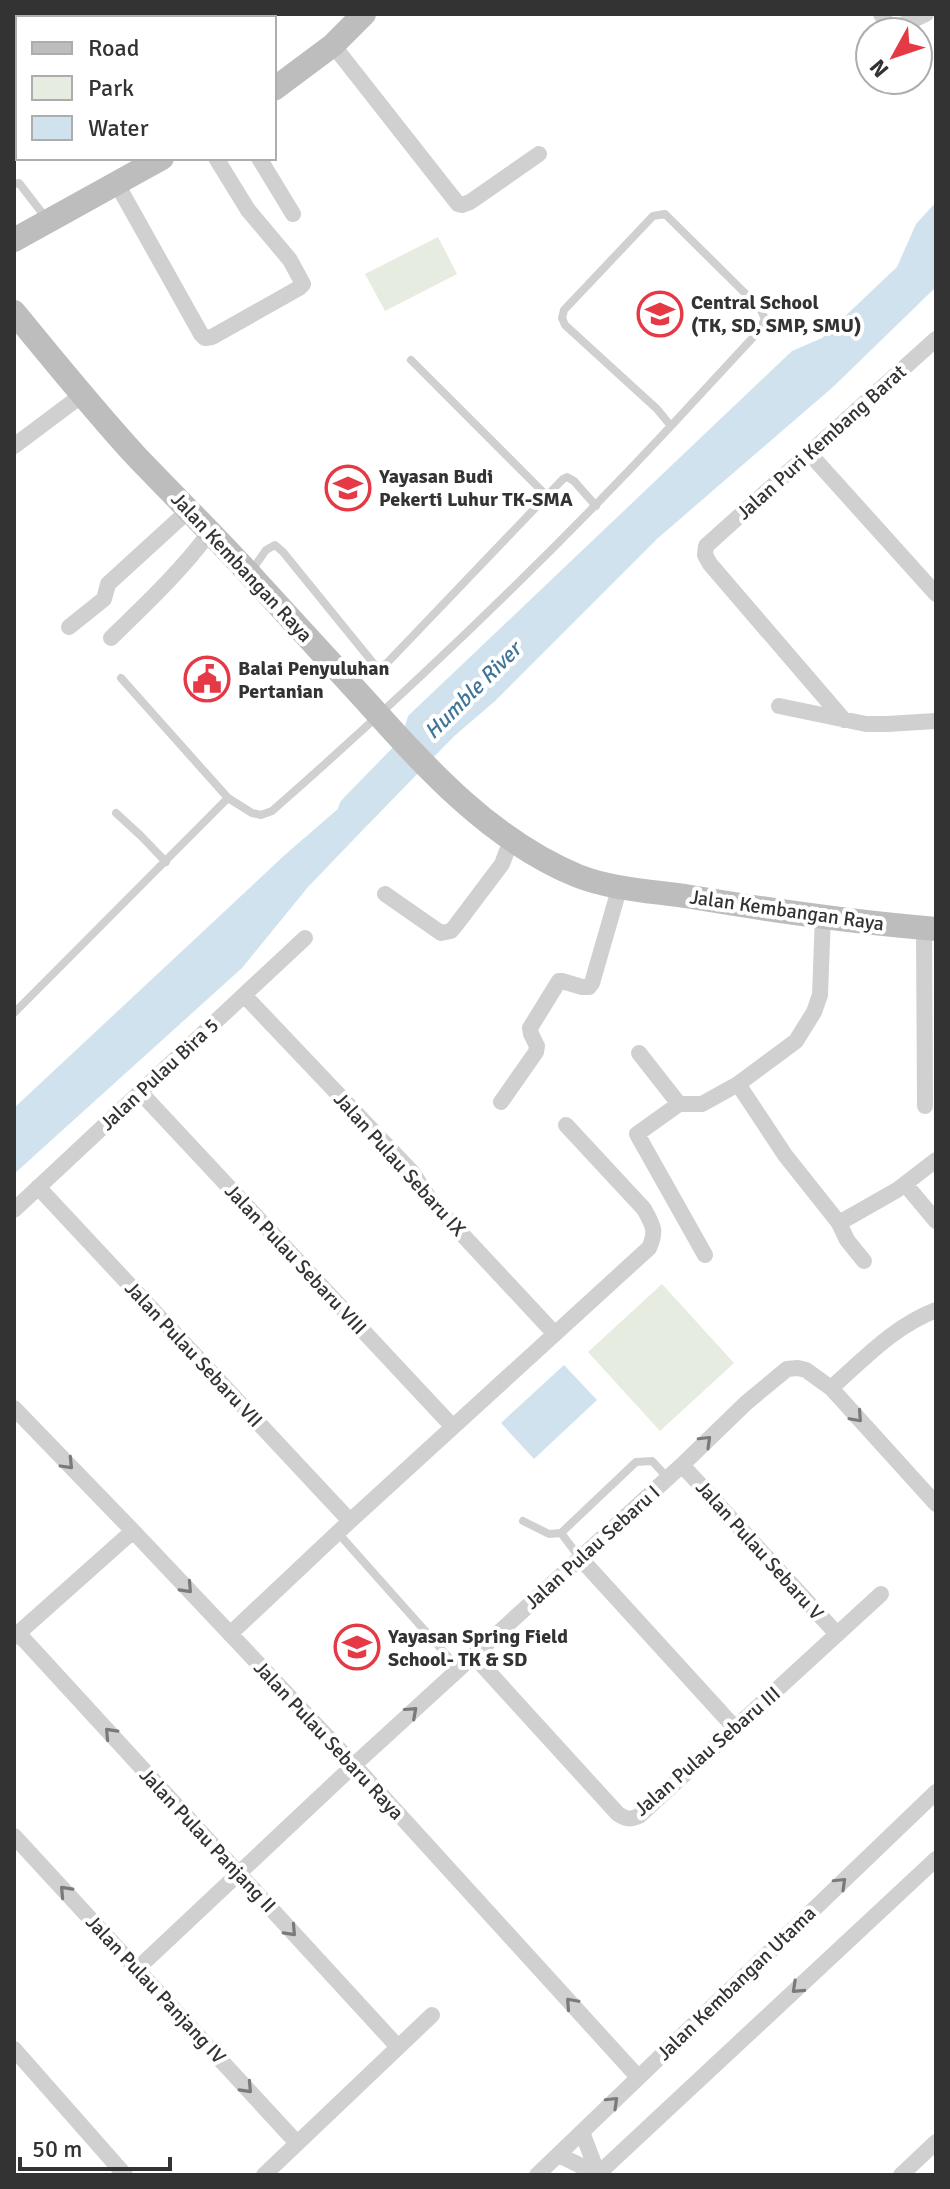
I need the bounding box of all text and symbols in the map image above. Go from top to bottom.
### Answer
legend [16,16,276,160]
north arrow [854,16,934,96]
text: Road [88,33,139,63]
text: N [864,54,894,83]
text: Park [88,73,134,103]
text: Water [88,113,149,143]
school or university icon: Central School (TK, SD, SMP, SMU) [636,290,684,338]
place label: Central School (TK, SD, SMP, SMU) [691,290,861,338]
street label: Jalan Puri Kembang Barat [731,359,911,525]
school or university icon: Yayasan Budi Pekerti Luhur TK-SMA [324,464,372,512]
place label: Yayasan Budi Pekerti Luhur TK-SMA [378,464,573,512]
street label: Jalan Kembangan Raya [166,487,318,648]
water label: Humble River [418,634,528,744]
public building icon: Balai Penyuluhan Pertanian [183,655,231,703]
place label: Balai Penyuluhan Pertanian [238,656,390,704]
street label: Jalan Kembangan Raya [688,884,886,937]
street label: Jalan Pulau Bira 5 [95,1013,224,1136]
street label: Jalan Pulau Sebaru IX [328,1087,471,1242]
street label: Jalan Pulau Sebaru VIII [219,1179,372,1340]
street label: Jalan Pulau Sebaru VII [119,1276,268,1433]
one-way arrow [847,1408,862,1422]
one-way arrow [697,1436,711,1451]
one-way arrow [59,1455,74,1469]
street label: Jalan Pulau Sebaru V [690,1475,829,1626]
street label: Jalan Pulau Sebaru I [519,1480,665,1615]
one-way arrow [177,1578,191,1593]
school or university icon: Yayasan Spring Field School- TK & SD [333,1623,381,1671]
place label: Yayasan Spring Field School- TK & SD [387,1624,568,1672]
street label: Jalan Pulau Sebaru Raya [248,1655,409,1825]
street label: Jalan Pulau Sebaru III [629,1681,786,1822]
one-way arrow [403,1707,417,1722]
one-way arrow [106,1728,120,1743]
street label: Jalan Pulau Panjang II [134,1763,281,1918]
one-way arrow [832,1878,846,1892]
one-way arrow [61,1886,75,1901]
street label: Jalan Kembangan Utama [652,1901,821,2066]
street label: Jalan Pulau Panjang IV [80,1910,231,2069]
one-way arrow [282,1922,297,1936]
one-way arrow [792,1979,806,1994]
one-way arrow [566,1998,581,2013]
one-way arrow [237,2079,251,2094]
one-way arrow [604,2096,618,2111]
scale bar [20,2121,170,2171]
text: 50 m [32,2134,82,2164]

